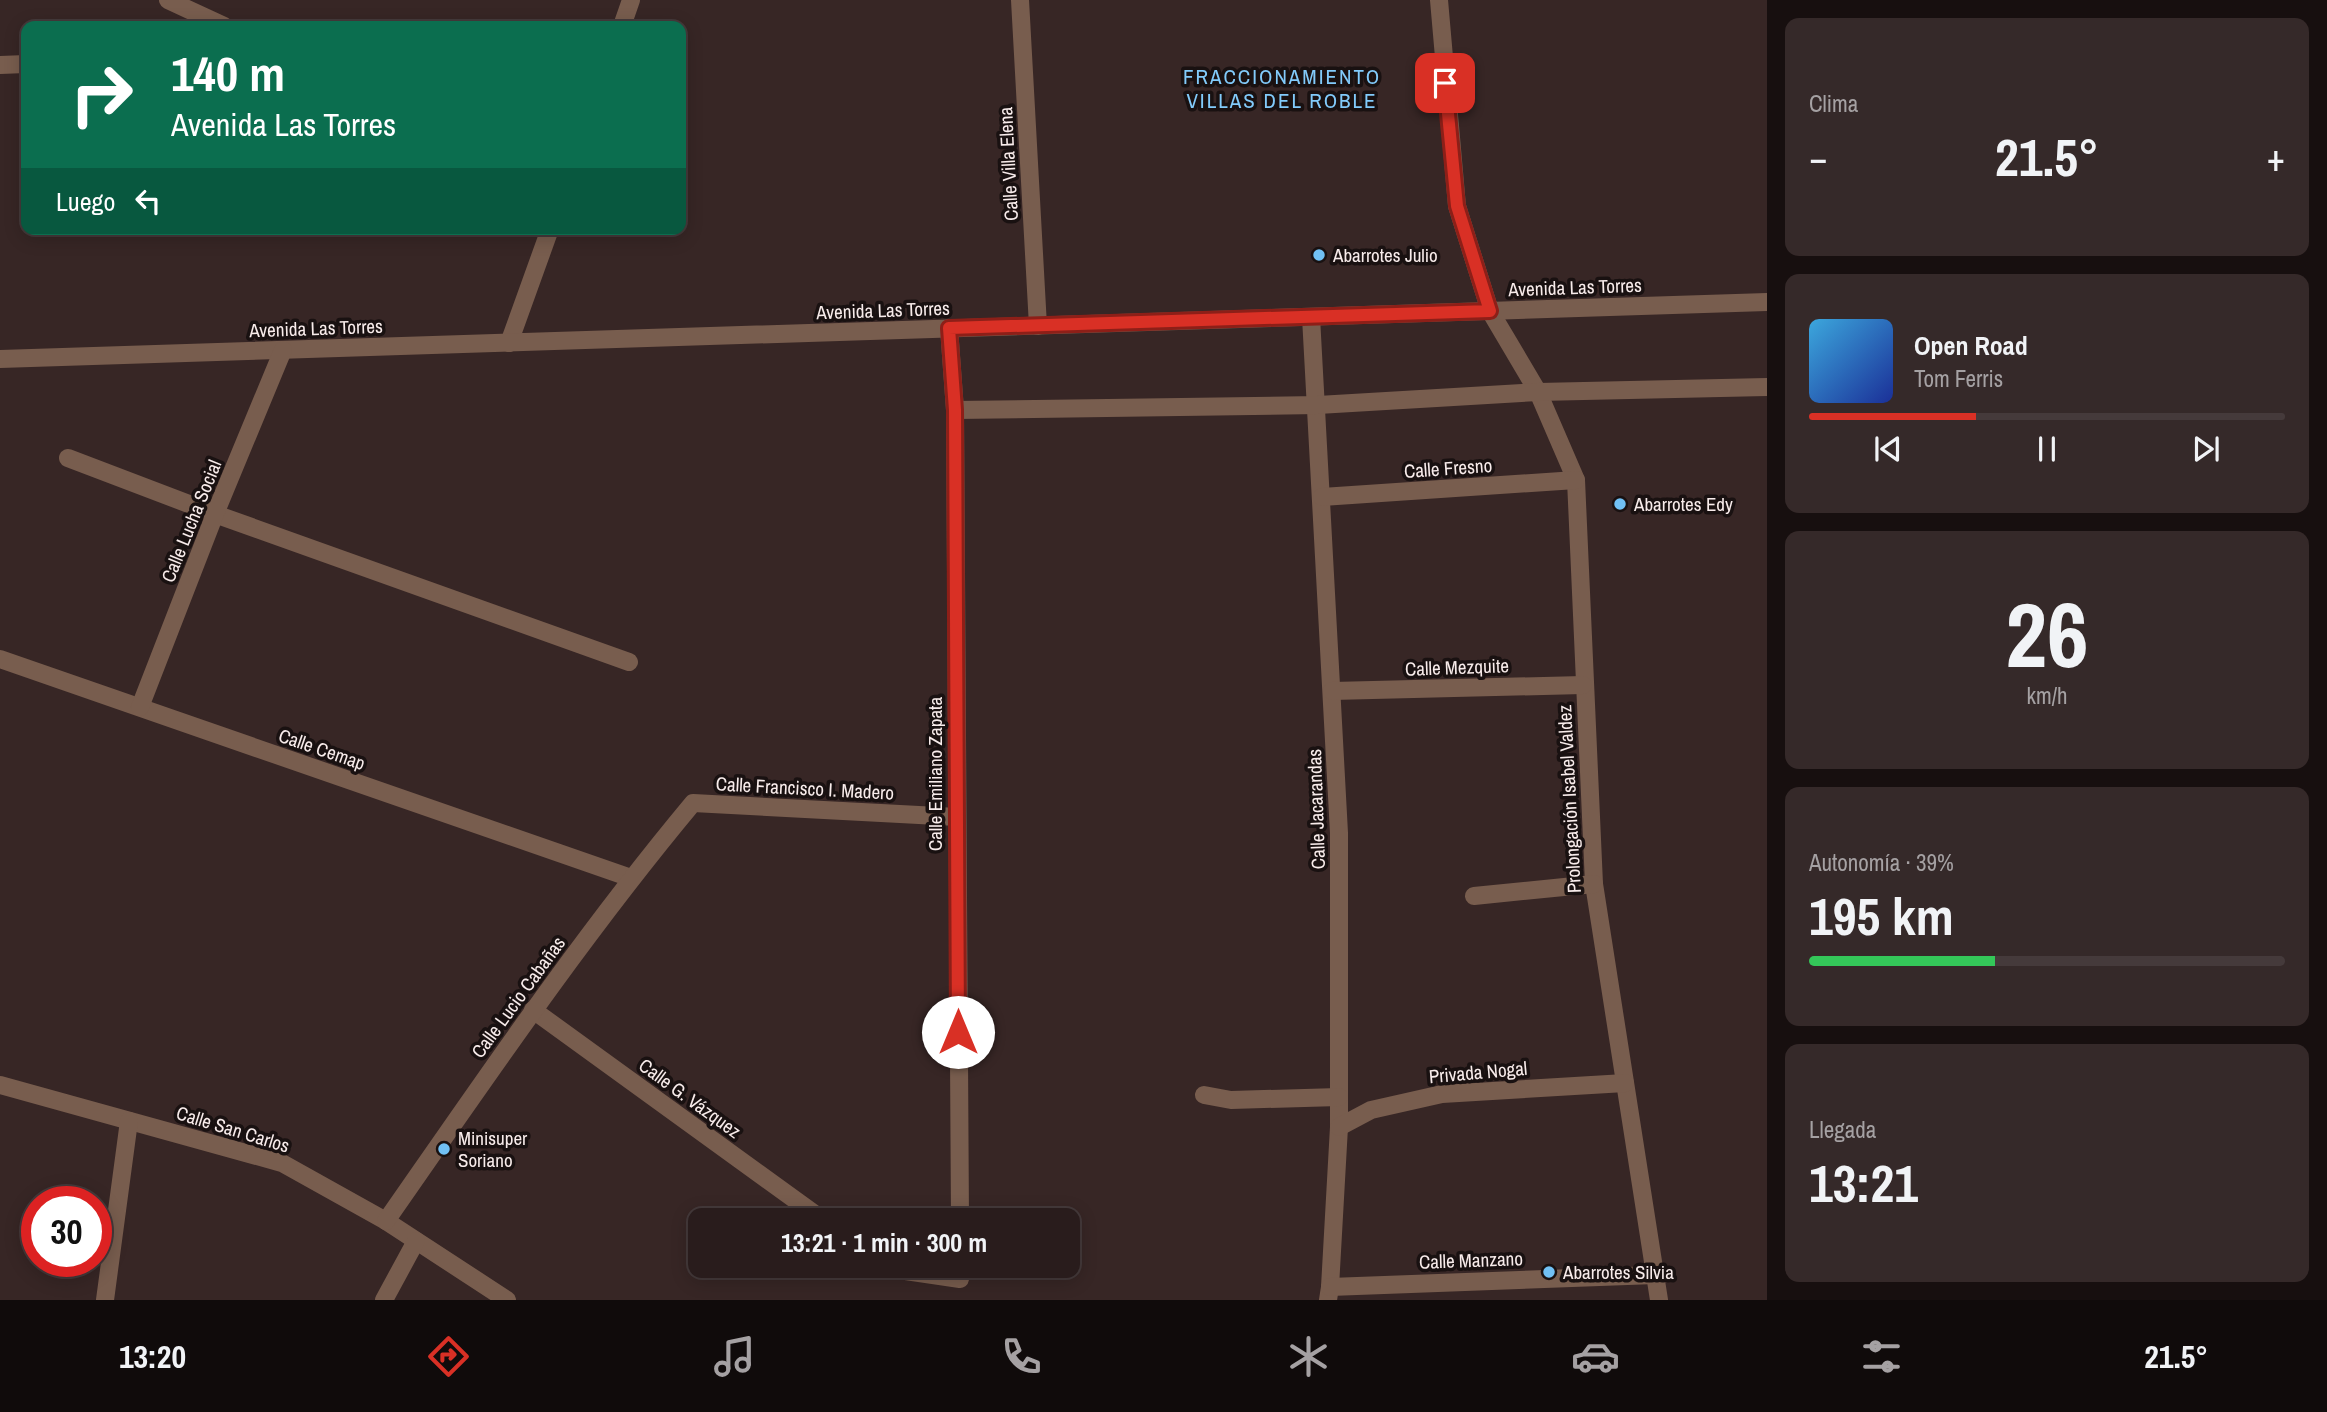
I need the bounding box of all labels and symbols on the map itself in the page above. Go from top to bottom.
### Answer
pin [1415,53,1475,113]
district label: FRACCIONAMIENTO VILLAS DEL ROBLE [1183,62,1381,115]
street label: Calle Villa Elena [992,106,1024,222]
place label: Abarrotes Julio [1332,242,1438,268]
marker: Abarrotes Julio [1311,247,1327,263]
street label: Avenida Las Torres [1507,272,1642,302]
street label: Avenida Las Torres [815,295,950,325]
street label: Avenida Las Torres [248,313,383,343]
street label: Calle Fresno [1403,452,1493,484]
street label: Calle Lucha Social [155,456,227,586]
place label: Abarrotes Edy [1633,491,1733,517]
marker: Abarrotes Edy [1612,496,1628,512]
street label: Calle Mezquite [1405,652,1509,682]
street label: Calle Emiliano Zapata [922,697,948,851]
street label: Prolongación Isabel Valdez [1551,704,1587,894]
street label: Calle Cemap [275,722,369,776]
street label: Calle Jacarandas [1301,748,1331,870]
street label: Calle Francisco I. Madero [715,770,895,806]
street label: Calle Lucio Cabañas [465,931,571,1063]
position arrow [921,995,995,1069]
street label: Calle G. Vázquez [634,1052,746,1144]
street label: Privada Nogal [1428,1055,1528,1089]
street label: Calle San Carlos [173,1099,293,1159]
place label: Minisuper Soriano [458,1125,528,1173]
marker: Minisuper Soriano [436,1141,452,1157]
speed limit sign: 30 [21,1186,112,1277]
street label: Calle Manzano [1419,1245,1523,1275]
place label: Abarrotes Silvia [1562,1259,1674,1285]
marker: Abarrotes Silvia [1541,1264,1557,1280]

